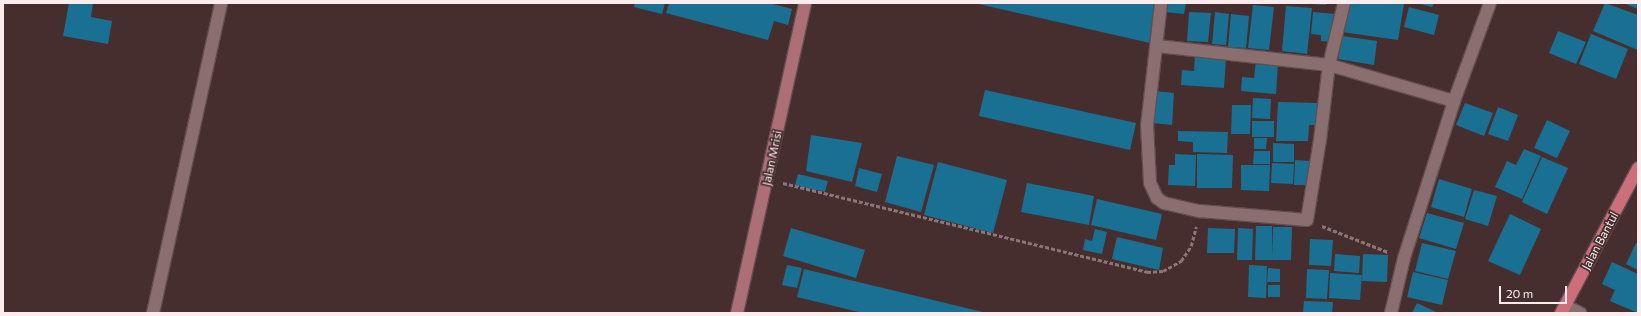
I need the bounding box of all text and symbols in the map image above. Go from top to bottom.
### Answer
street label: Jalan Mrisi [759,129,785,187]
street label: Jalan Bantul [1579,209,1621,273]
scale bar [1501,278,1569,304]
text: 20 m [1506,286,1533,300]

